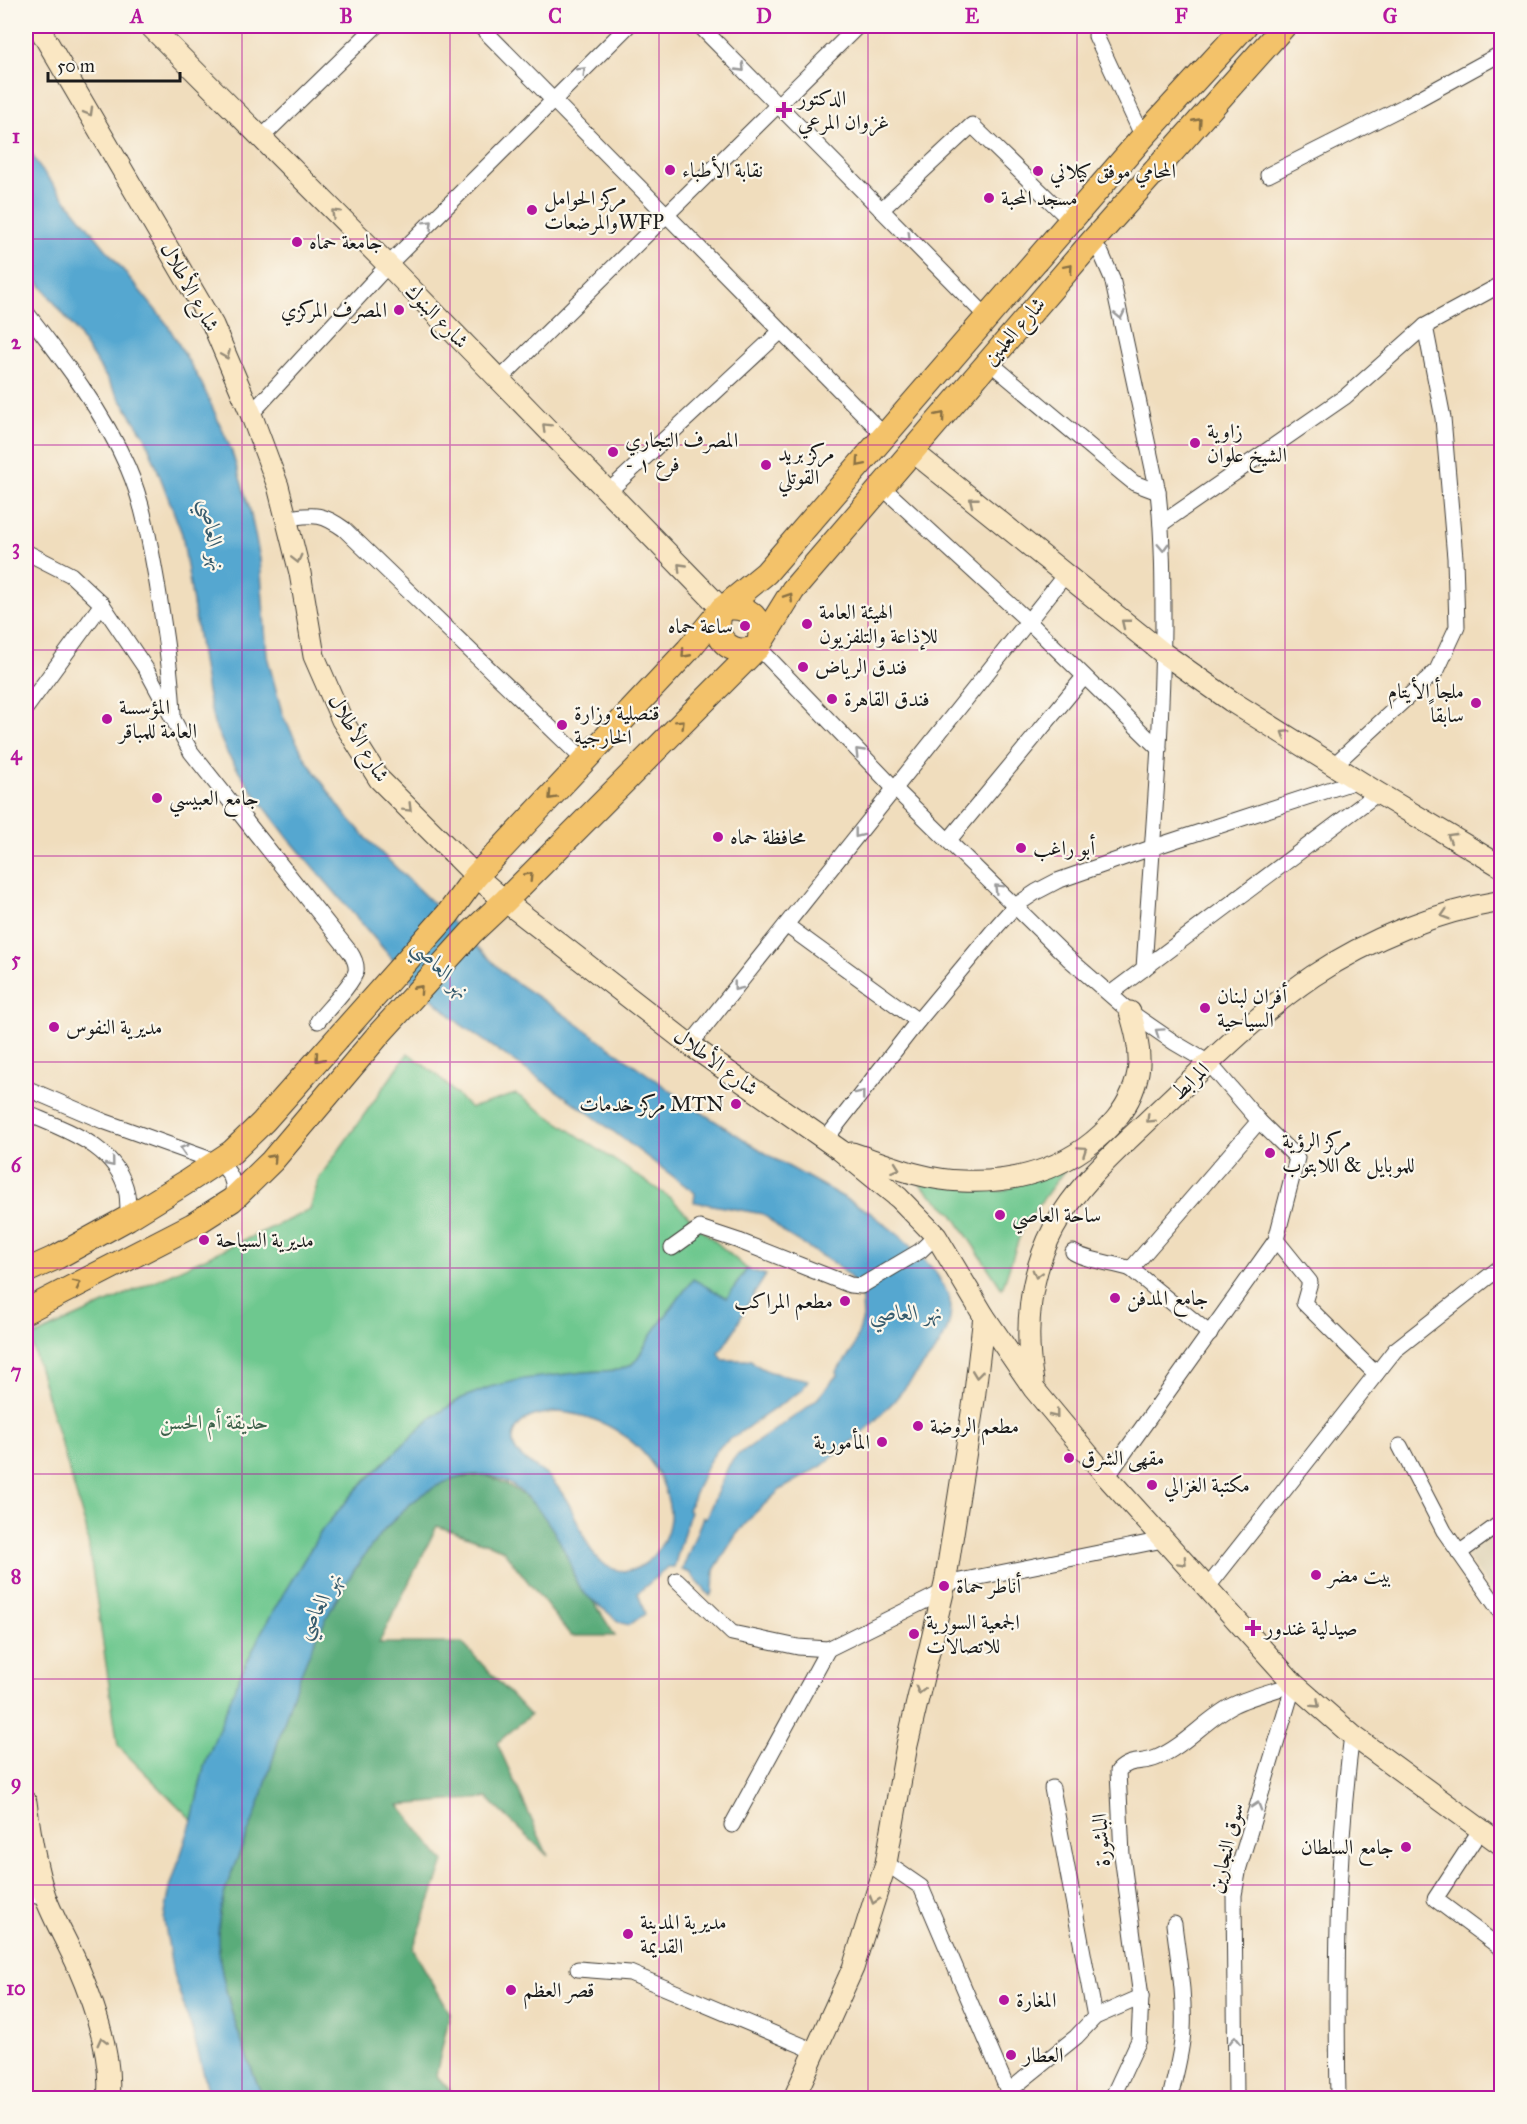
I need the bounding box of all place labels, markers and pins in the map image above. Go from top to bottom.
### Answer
place label: الدكتور غزوان المرعي [796,85,889,139]
marker: الدكتور غزوان المرعي [775,101,793,119]
place label: نقابة الأطباء [682,155,763,183]
place label: المحامي موفق كيلاني [1050,158,1176,188]
marker: نقابة الأطباء [663,163,677,177]
marker: المحامي موفق كيلاني [1031,164,1045,178]
place label: مركز الحوامل والمرضعاتWFP [544,185,664,235]
place label: مسجد المحبة [1001,185,1078,211]
marker: مسجد المحبة [982,191,996,205]
marker: مركز الحوامل والمرضعاتWFP [525,203,539,217]
place label: جامعة حماه [309,229,383,255]
marker: جامعة حماه [290,235,304,249]
place label: المصرف المركزي [281,297,387,326]
marker: المصرف المركزي [392,303,406,317]
place label: زاوية الشيخ علوان [1207,418,1287,474]
place label: المصرف التجاري - فرع ١ [625,427,738,482]
marker: زاوية الشيخ علوان [1188,436,1202,450]
place label: مركز بريد القوتلي [778,440,835,497]
marker: المصرف التجاري - فرع ١ [606,445,620,459]
marker: مركز بريد القوتلي [759,458,773,472]
place label: الهيئة العامة للإذاعة والتلفزيون [819,599,938,651]
place label: ساعة حماه [668,613,733,639]
marker: الهيئة العامة للإذاعة والتلفزيون [800,617,814,631]
marker: ساعة حماه [738,619,752,633]
place label: فندق الرياض [815,654,907,680]
marker: فندق الرياض [796,660,810,674]
place label: ملجأ الأيتام سابقاً [1388,676,1464,728]
place label: فندق القاهرة [844,686,930,712]
marker: فندق القاهرة [825,692,839,706]
place label: المؤسسة العامة للمباقر [117,694,197,744]
marker: ملجأ الأيتام سابقاً [1469,696,1483,710]
place label: قنصلية وزارة الخارجية [574,700,660,750]
marker: المؤسسة العامة للمباقر [100,712,114,726]
marker: قنصلية وزارة الخارجية [555,718,569,732]
place label: جامع العبيسي [169,785,259,818]
marker: جامع العبيسي [150,791,164,805]
place label: محافظة حماه [730,824,806,850]
marker: محافظة حماه [711,830,725,844]
place label: أبو راغب [1033,833,1095,862]
marker: أبو راغب [1014,841,1028,855]
place label: أفران لبنان السياحية [1217,981,1287,1033]
marker: أفران لبنان السياحية [1198,1001,1212,1015]
place label: مديرية النفوس [66,1014,162,1040]
marker: مديرية النفوس [47,1020,61,1034]
place label: مركز خدمات MTN [579,1091,724,1119]
marker: مركز خدمات MTN [729,1097,743,1111]
place label: مركز الرؤية للموبايل & اللابتوب [1282,1128,1415,1180]
marker: مركز الرؤية للموبايل & اللابتوب [1263,1146,1277,1160]
place label: ساحة العاصي [1012,1202,1101,1235]
marker: ساحة العاصي [993,1208,1007,1222]
place label: مديرية السياحة [216,1227,314,1253]
marker: مديرية السياحة [197,1233,211,1247]
place label: جامع المدفن [1127,1285,1209,1317]
place label: مطعم المراكب [734,1288,833,1321]
marker: جامع المدفن [1108,1291,1122,1305]
marker: مطعم المراكب [838,1294,852,1308]
place label: مطعم الروضة [930,1413,1019,1446]
marker: مطعم الروضة [911,1419,925,1433]
place label: المأمورية [814,1427,870,1455]
marker: المأمورية [875,1435,889,1449]
place label: مقهى الشرق [1081,1445,1164,1472]
marker: مقهى الشرق [1062,1451,1076,1465]
place label: مكتبة الغزالي [1164,1472,1250,1502]
marker: مكتبة الغزالي [1145,1478,1159,1492]
place label: بيت مضر [1326,1562,1392,1589]
marker: بيت مضر [1309,1568,1323,1582]
place label: أناطر حماة [956,1571,1021,1599]
marker: أناطر حماة [937,1579,951,1593]
place label: الجمعية السورية للاتصالات [926,1609,1020,1659]
place label: صيدلية غندور [1263,1615,1358,1641]
marker: صيدلية غندور [1246,1621,1260,1635]
marker: الجمعية السورية للاتصالات [907,1627,921,1641]
place label: جامع السلطان [1301,1834,1394,1866]
marker: جامع السلطان [1399,1840,1413,1854]
place label: مديرية المدينة القديمة [640,1909,727,1959]
marker: مديرية المدينة القديمة [621,1927,635,1941]
place label: قصر العظم [523,1977,595,2010]
marker: قصر العظم [504,1983,518,1997]
place label: المغارة [1016,1987,1057,2013]
marker: المغارة [997,1993,1011,2007]
place label: العطار [1021,2042,1064,2068]
marker: العطار [1004,2048,1018,2062]

